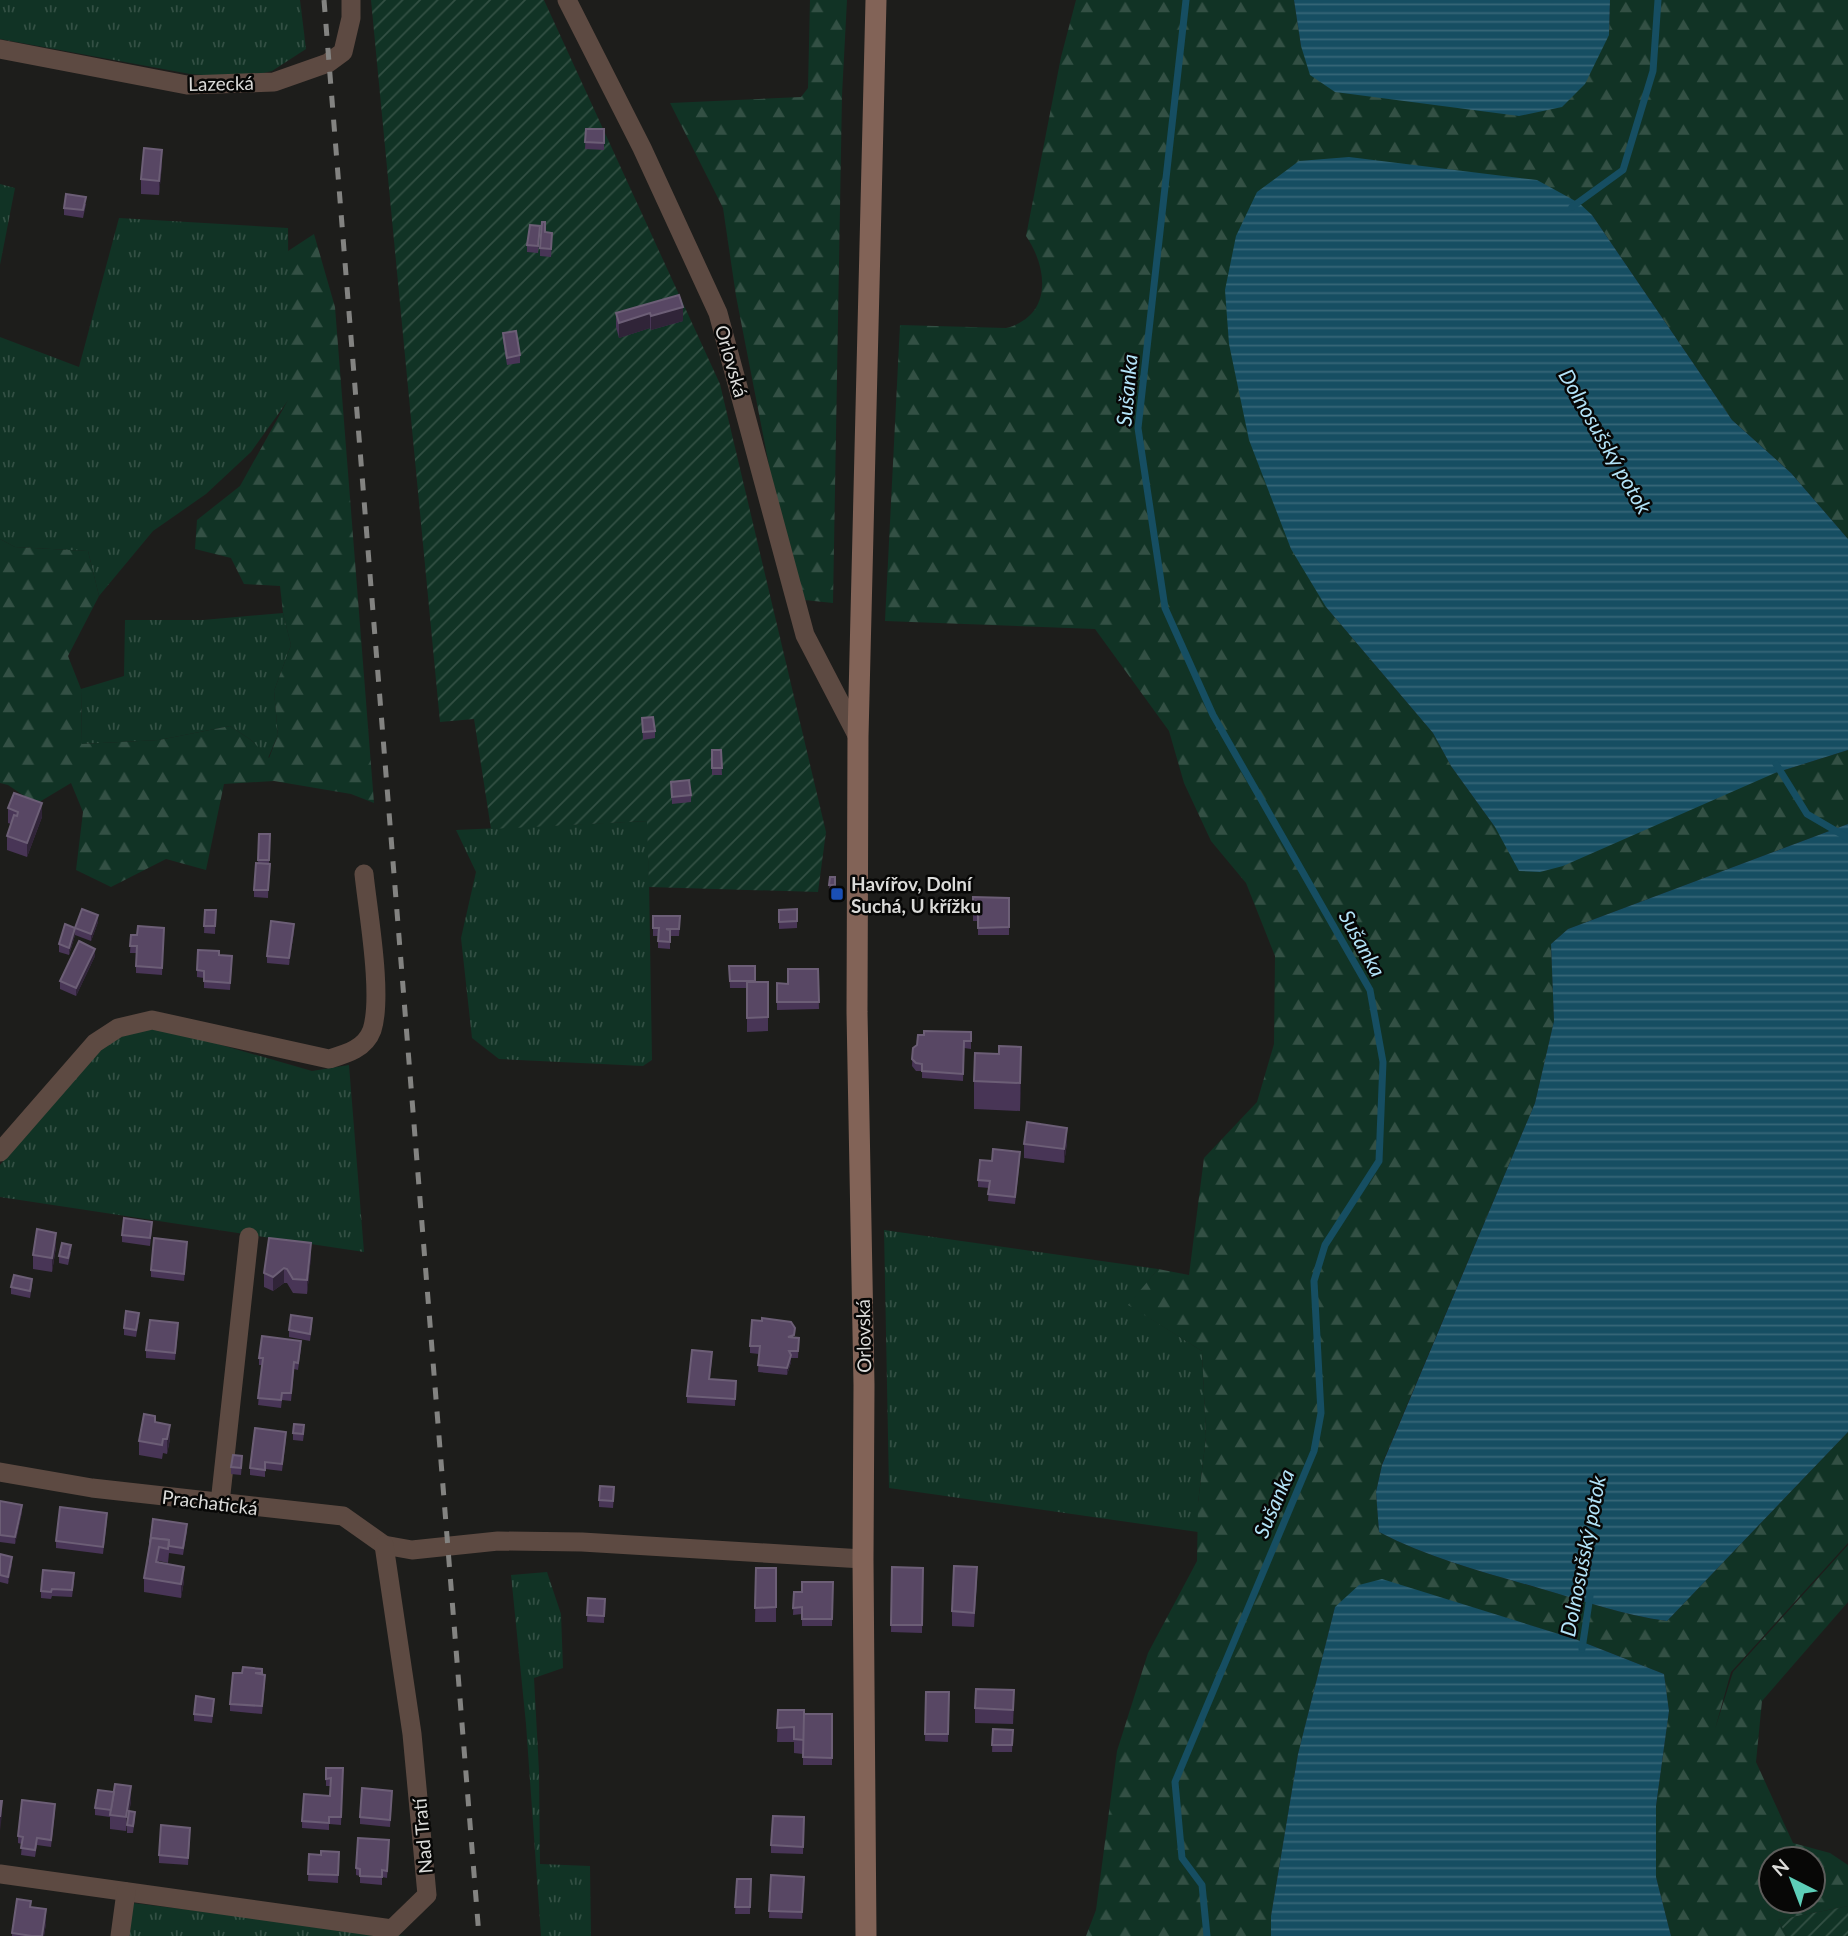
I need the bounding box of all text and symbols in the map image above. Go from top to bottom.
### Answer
street label: Lazecká [188,71,254,95]
street label: Orlovská [711,322,753,400]
water label: Sušanka [1110,353,1142,427]
water label: Dolnosušský potok [1554,364,1658,519]
place label: Havířov, Dolní Suchá, U křížku [851,872,981,917]
marker: Havířov, Dolní Suchá, U křížku [829,886,845,902]
water label: Sušanka [1335,905,1391,981]
street label: Orlovská [851,1299,875,1373]
water label: Sušanka [1247,1465,1299,1541]
water label: Dolnosušský potok [1554,1473,1610,1638]
street label: Prachatická [161,1485,259,1519]
street label: Nad Tratí [407,1796,437,1875]
north arrow [1757,1845,1827,1915]
text: N [1767,1854,1793,1880]

